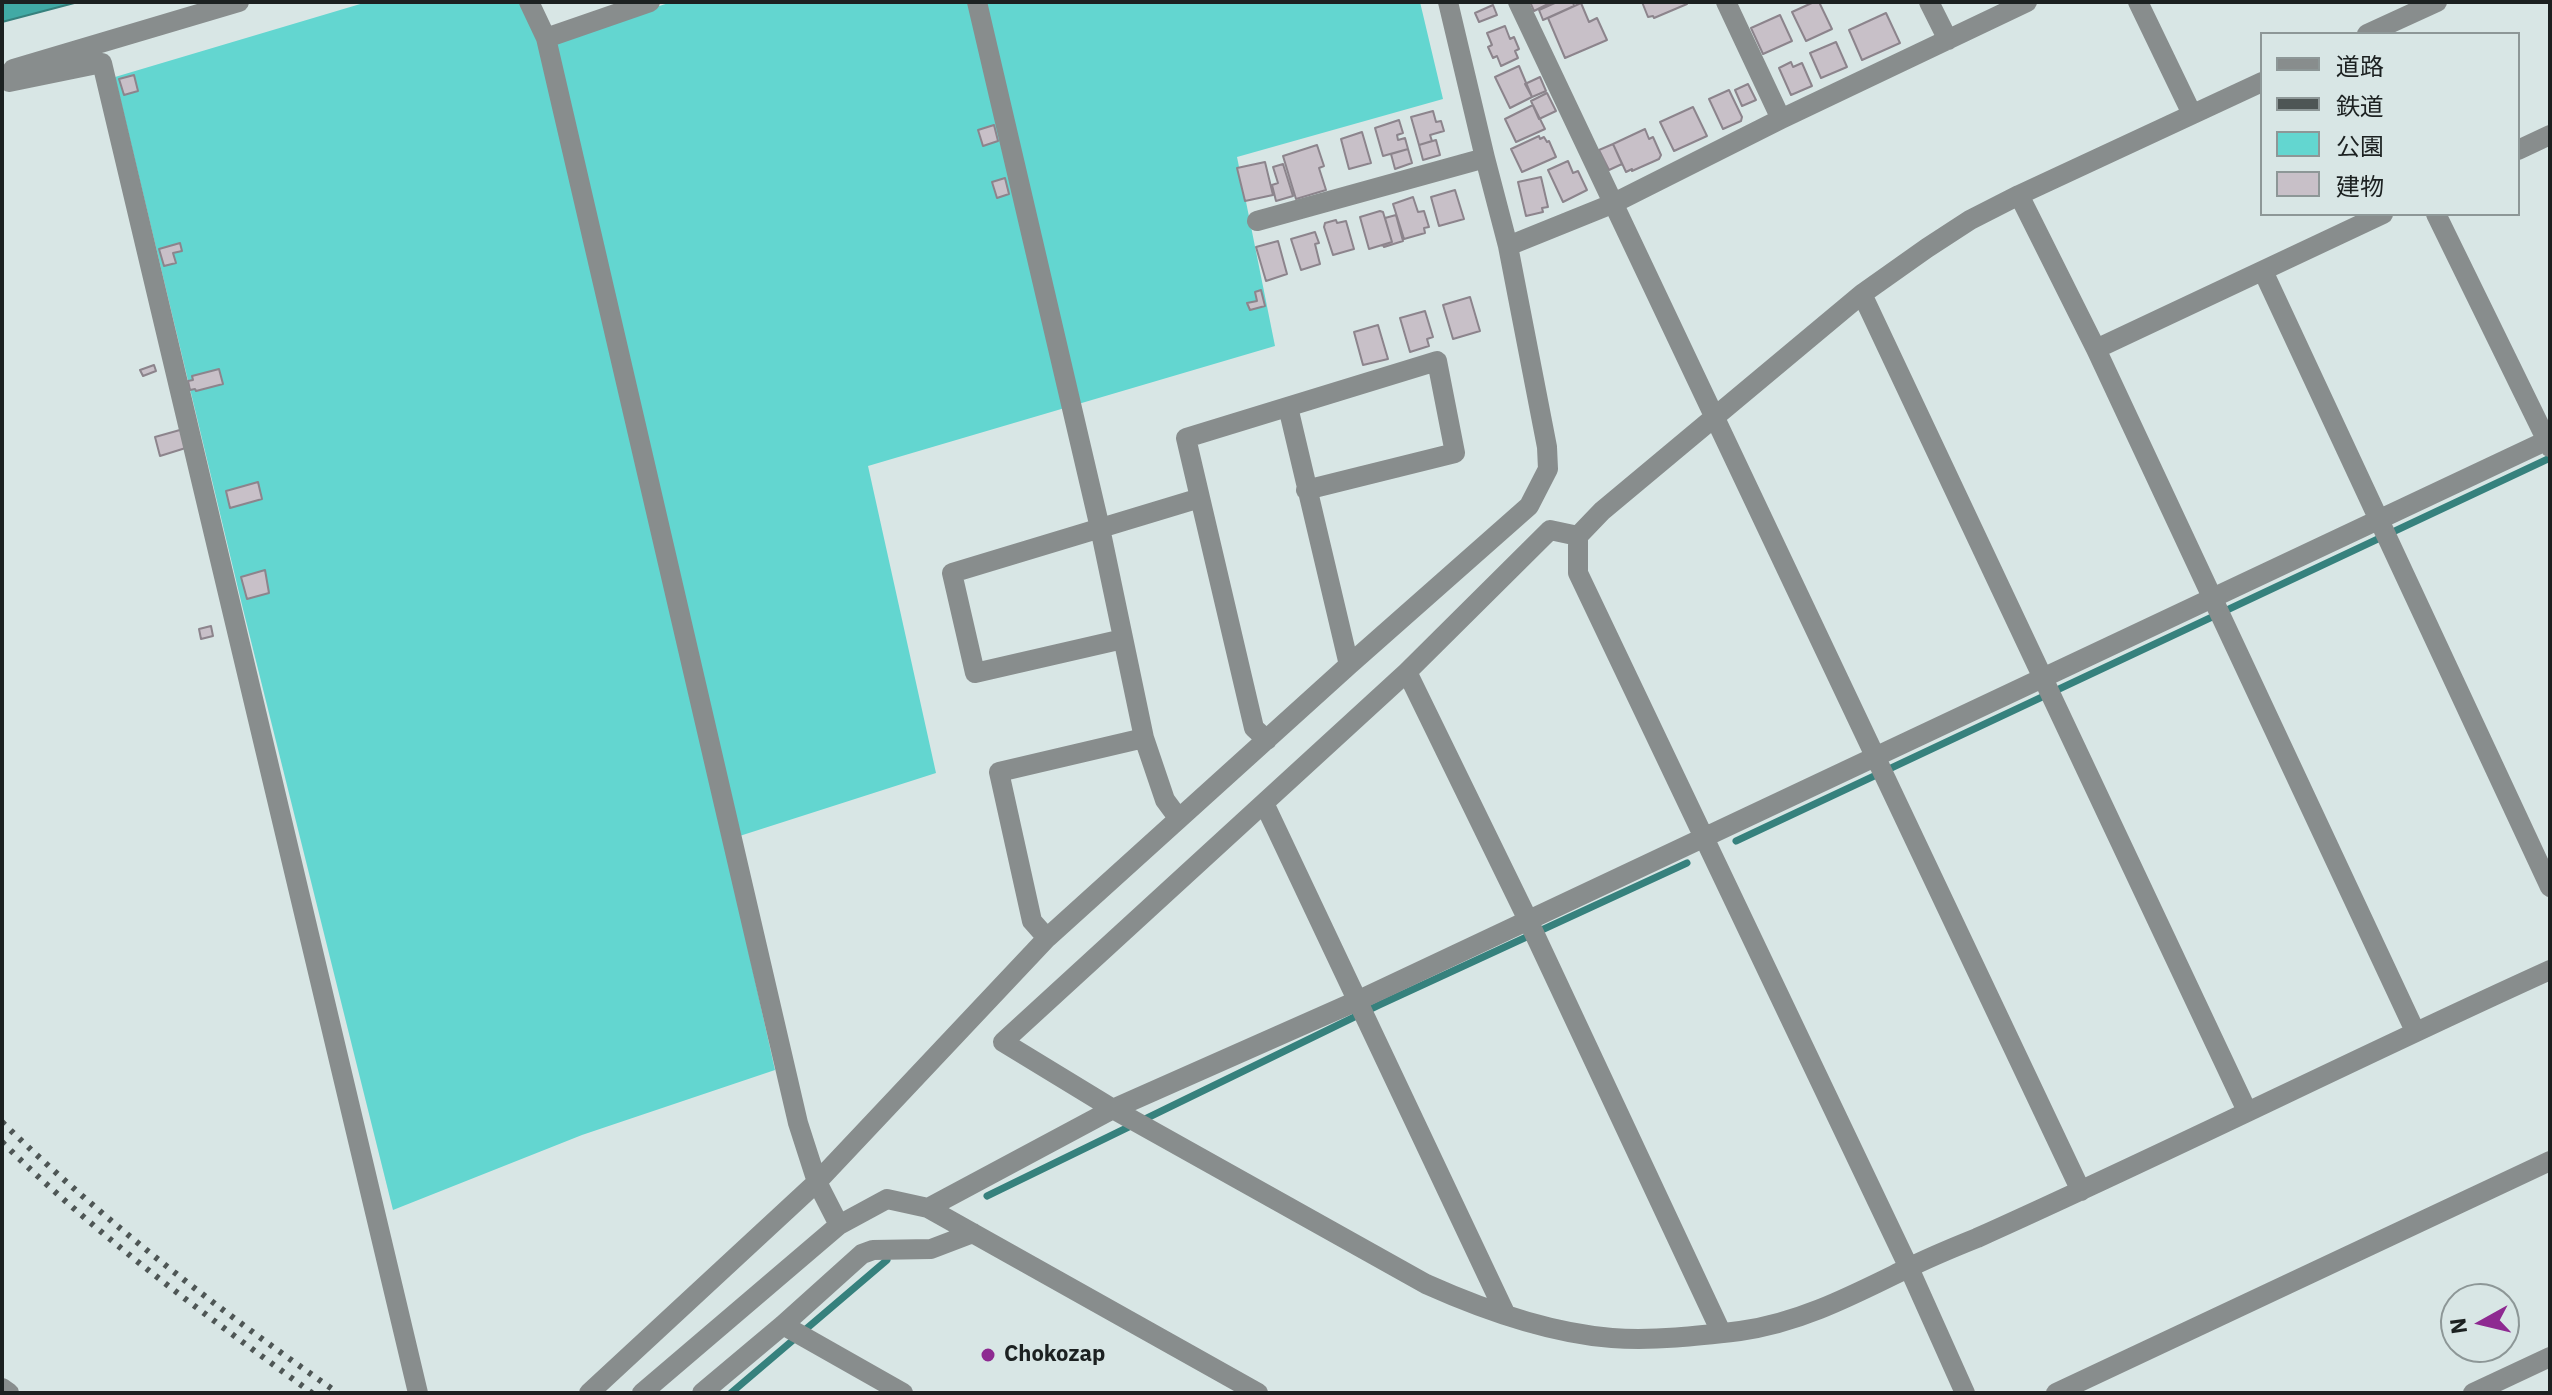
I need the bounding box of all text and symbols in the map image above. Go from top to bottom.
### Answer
legend [2260,32,2520,216]
text: 道路 [2336,50,2384,82]
text: 鉄道 [2336,90,2384,122]
text: 公園 [2336,130,2384,162]
text: 建物 [2336,170,2384,202]
north arrow [2440,1283,2520,1363]
text: N [2442,1316,2473,1336]
place label: Chokozap [1004,1342,1105,1368]
marker: Chokozap [979,1346,997,1364]

